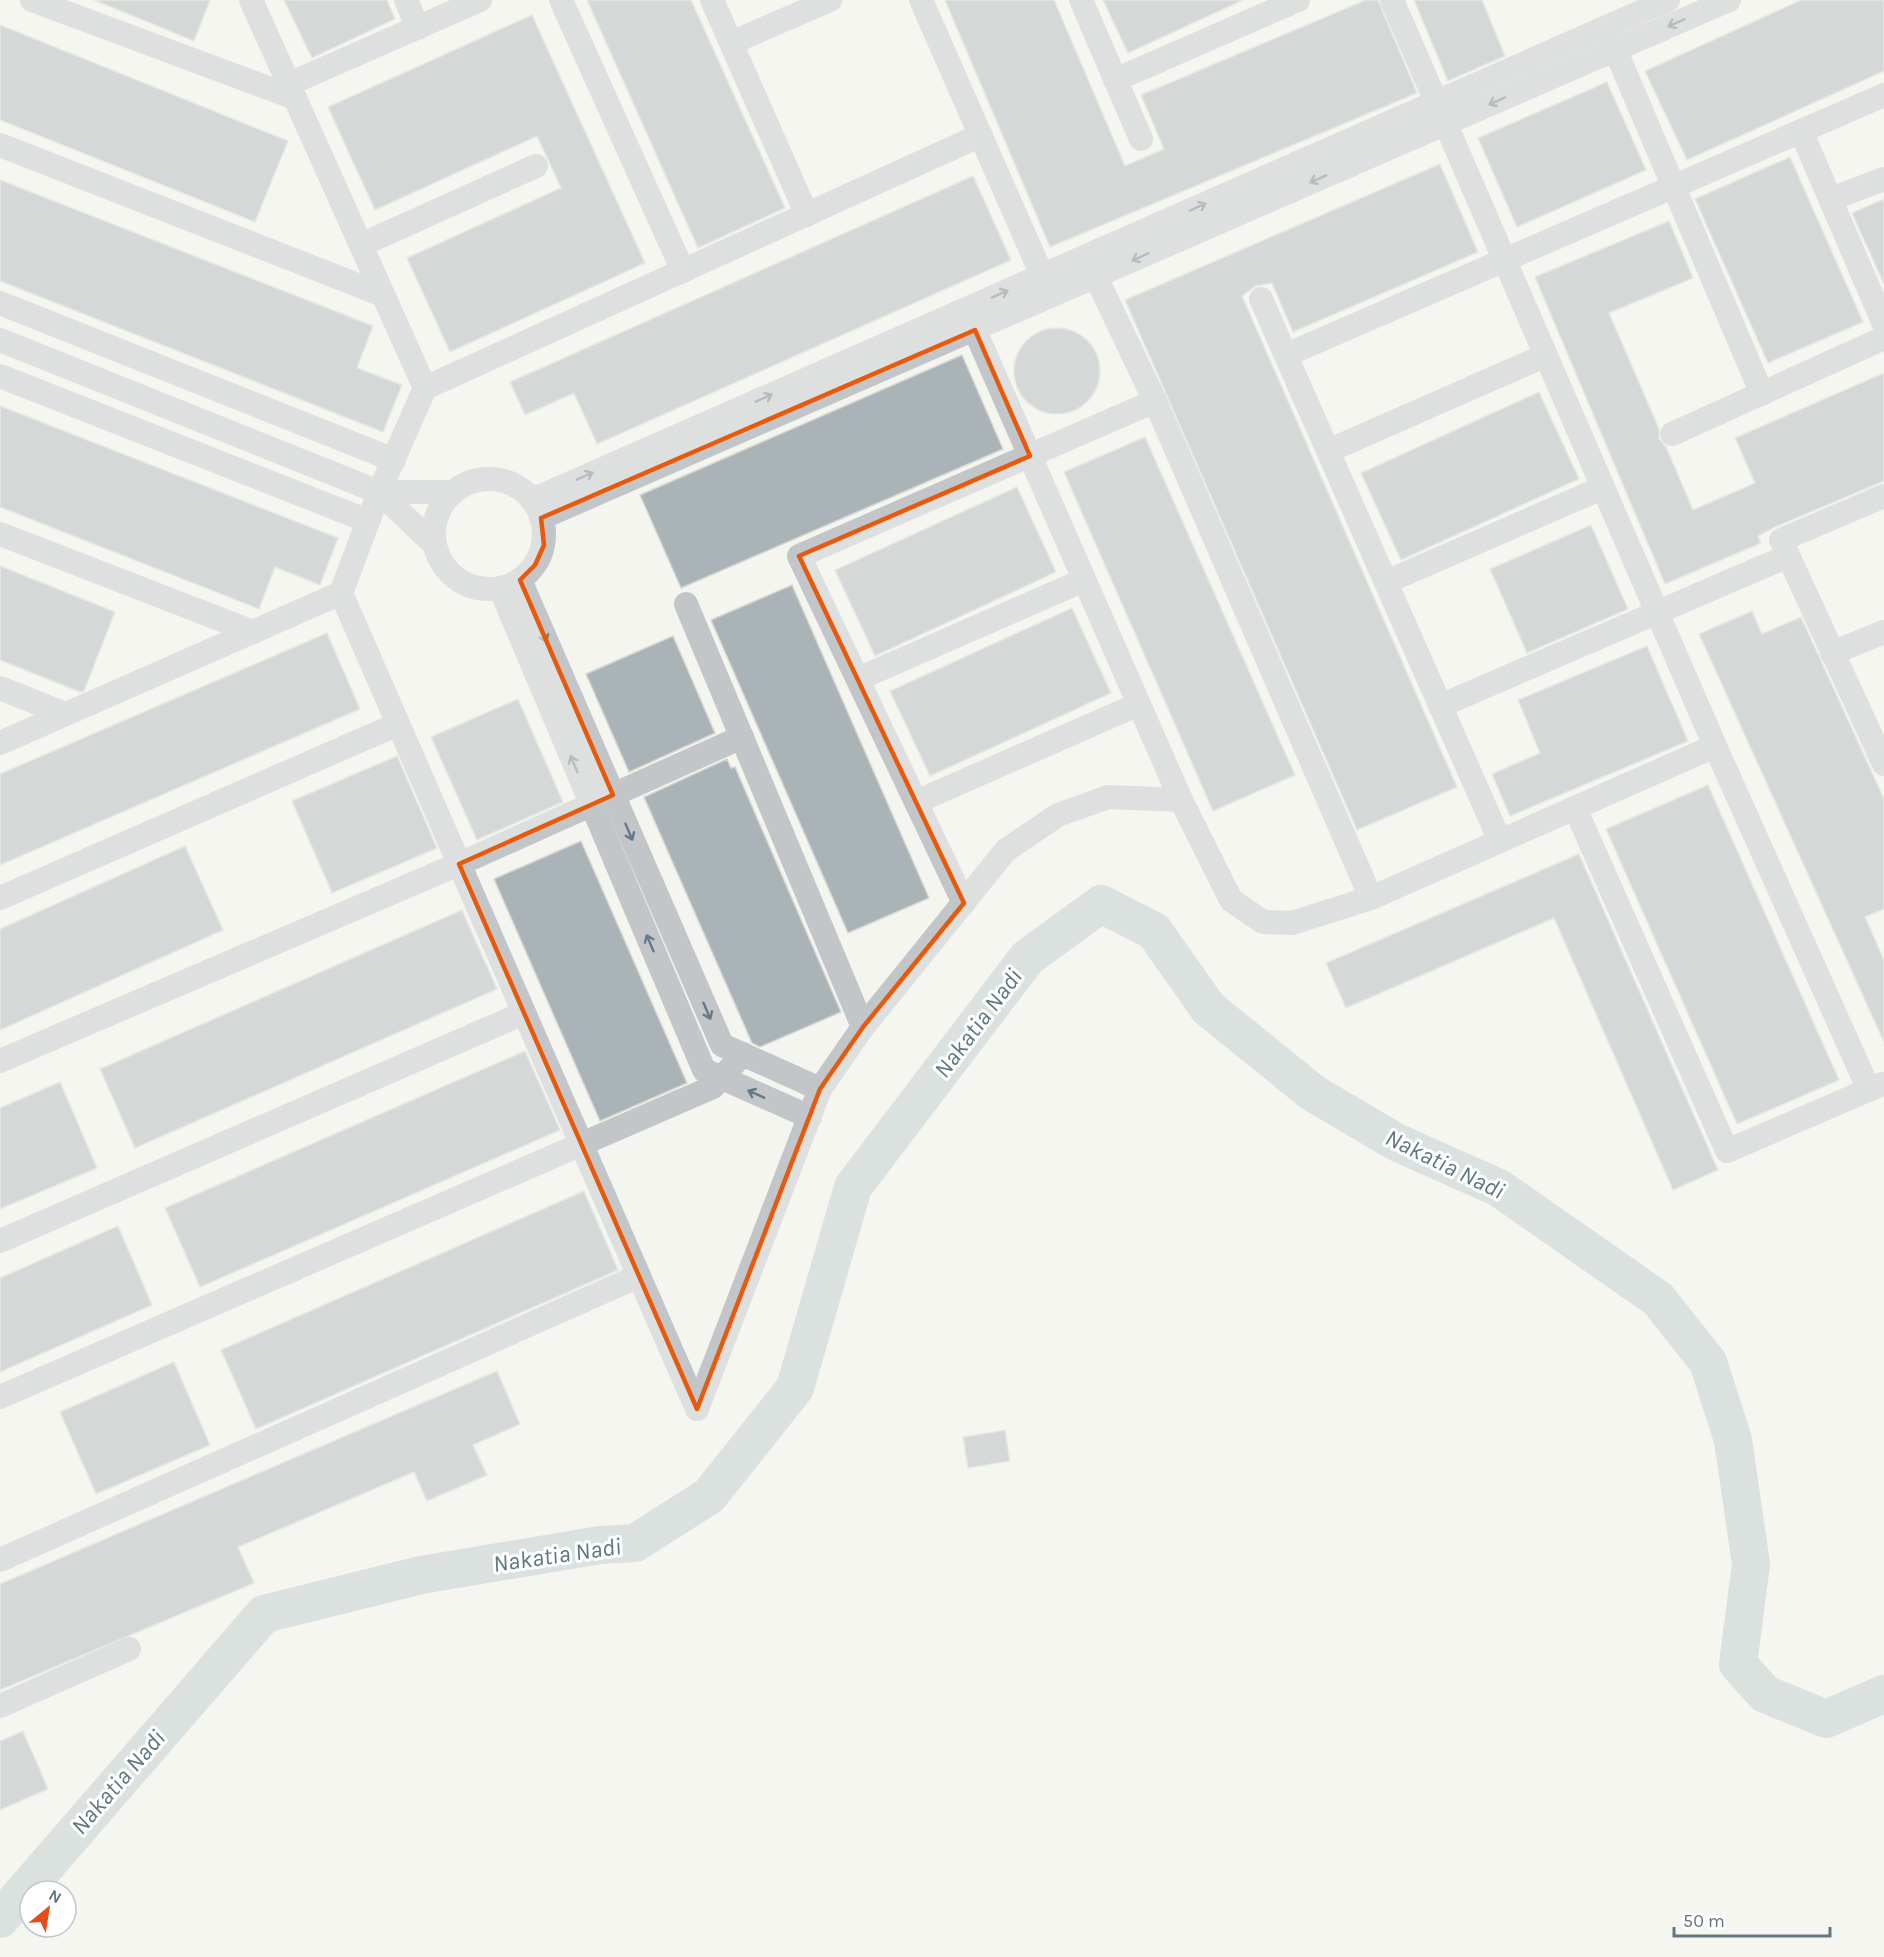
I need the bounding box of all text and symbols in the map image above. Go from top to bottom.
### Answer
one-way arrow [1667,18,1685,30]
one-way arrow [1488,97,1506,108]
one-way arrow [1310,174,1328,186]
one-way arrow [1188,201,1206,212]
one-way arrow [1131,252,1149,264]
one-way arrow [990,288,1008,299]
one-way arrow [754,392,772,403]
one-way arrow [576,470,594,482]
one-way arrow [538,624,549,642]
one-way arrow [568,755,579,774]
one-way arrow [624,822,635,841]
one-way arrow [644,935,655,953]
water label: Nakatia Nadi [928,963,1028,1083]
one-way arrow [702,1001,713,1019]
one-way arrow [748,1087,766,1099]
water label: Nakatia Nadi [1381,1123,1509,1205]
water label: Nakatia Nadi [491,1532,623,1578]
water label: Nakatia Nadi [65,1724,171,1840]
north arrow [18,1879,78,1939]
text: N [46,1885,65,1908]
scale bar [1674,1900,1830,1938]
text: 50 m [1683,1910,1725,1932]

